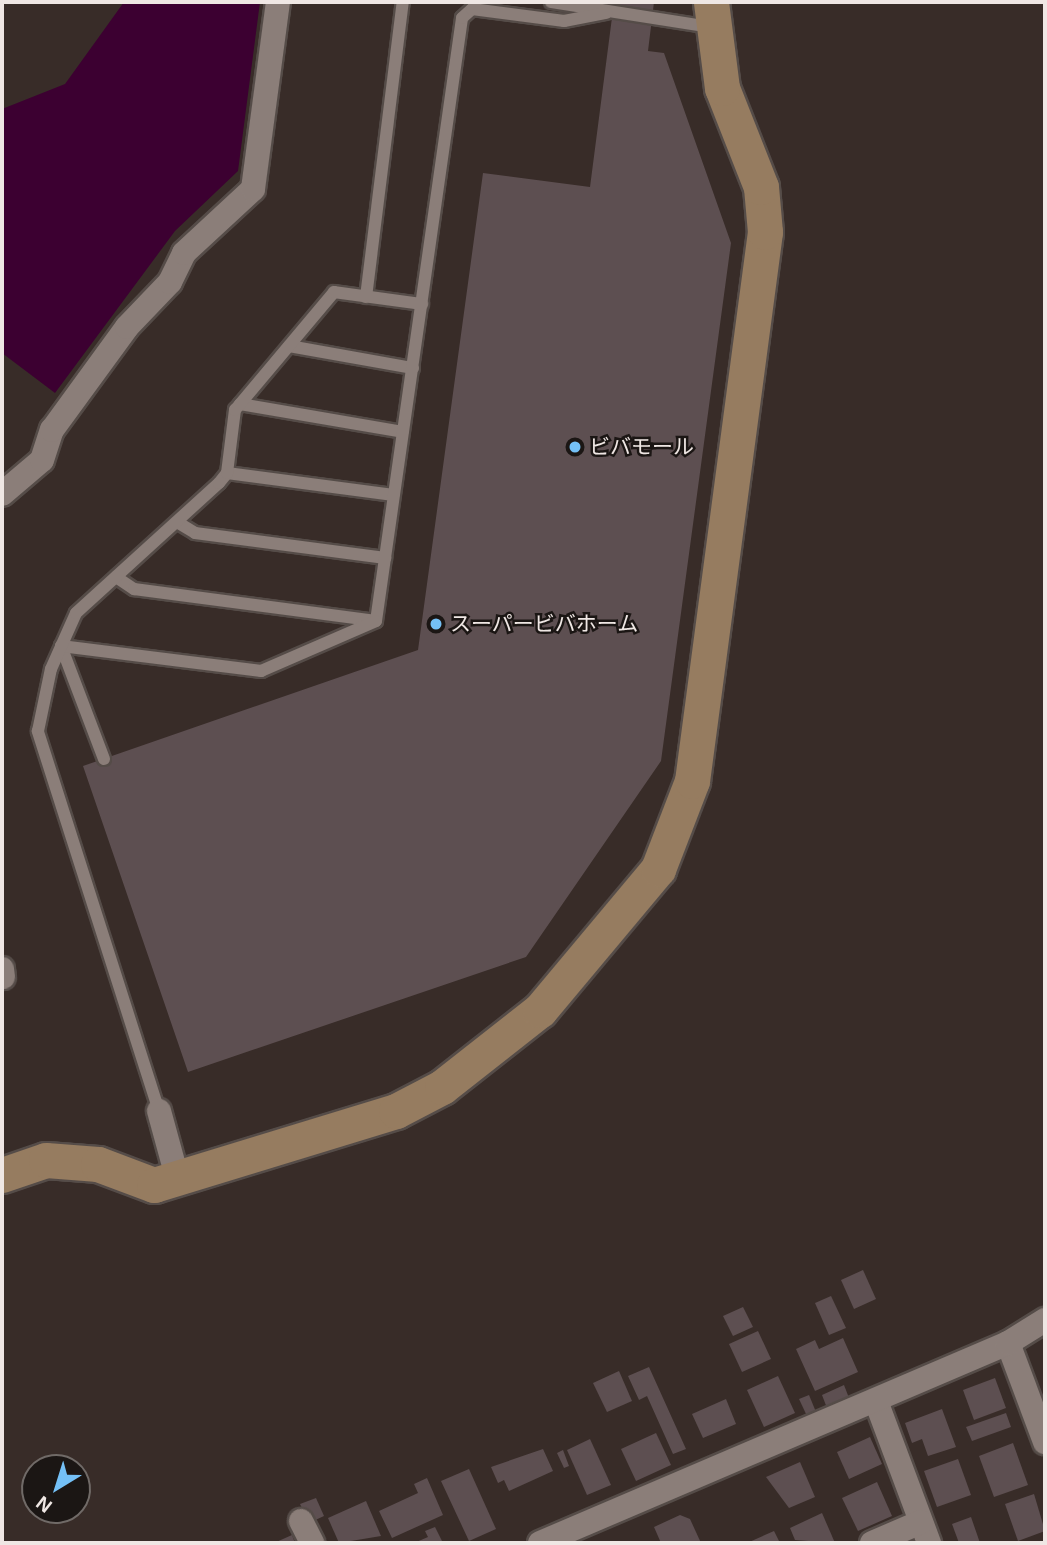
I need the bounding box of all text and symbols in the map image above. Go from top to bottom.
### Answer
place label: ビバモール [589,434,694,460]
marker: ビバモール [567,439,583,455]
place label: スーパービバホーム [450,611,639,637]
marker: スーパービバホーム [428,616,444,632]
north arrow [21,1454,91,1524]
text: N [32,1492,56,1517]

